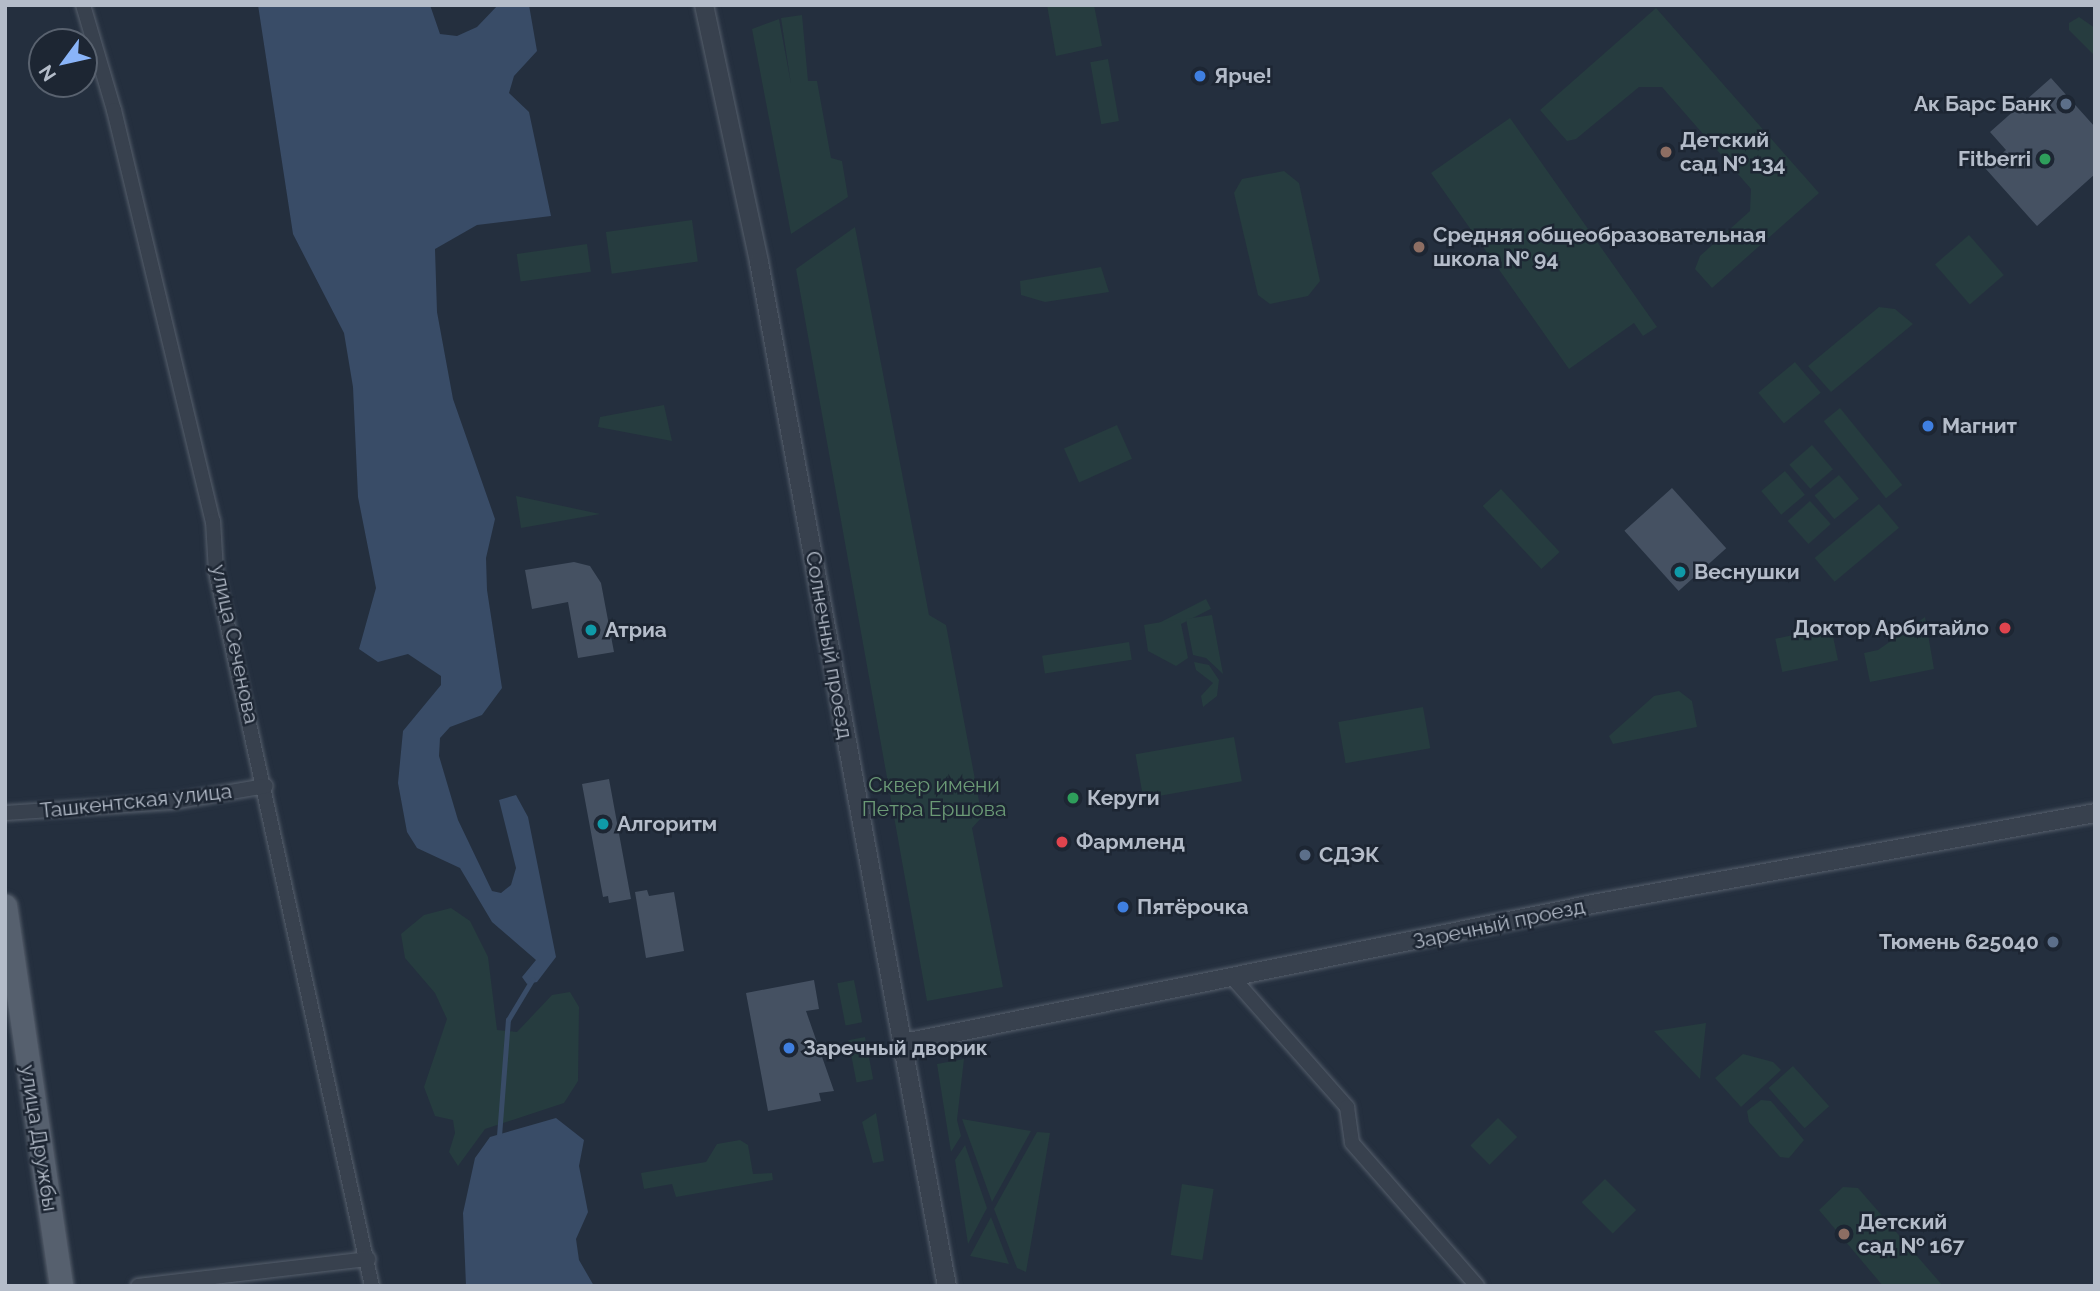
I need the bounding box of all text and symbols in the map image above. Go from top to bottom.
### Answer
north arrow [28,28,98,98]
text: N [34,61,60,85]
place label: Ярче! [1214,63,1272,89]
marker: Ярче! [1192,68,1208,84]
place label: Ак Барс Банк [1914,91,2052,117]
marker: Ак Барс Банк [2058,96,2074,112]
place label: Детский сад № 134 [1680,127,1786,177]
marker: Детский сад № 134 [1658,144,1674,160]
place label: Fitberri [1958,146,2031,172]
marker: Fitberri [2037,151,2053,167]
place label: Средняя общеобразовательная школа № 94 [1433,222,1766,272]
marker: Средняя общеобразовательная школа № 94 [1411,239,1427,255]
place label: Магнит [1942,413,2017,439]
marker: Магнит [1920,418,1936,434]
street label: Солнечный проезд [800,549,858,741]
place label: Веснушки [1694,559,1800,585]
street label: улица Сеченова [206,562,264,726]
marker: Веснушки [1672,564,1688,580]
place label: Доктор Арбитайло [1792,615,1989,641]
place label: Атриа [605,617,667,643]
marker: Доктор Арбитайло [1995,618,2015,638]
marker: Атриа [583,622,599,638]
park label: Сквер имени Петра Ершова [862,772,1006,822]
street label: Ташкентская улица [39,778,233,824]
place label: Керуги [1087,785,1160,811]
marker: Керуги [1065,790,1081,806]
place label: Алгоритм [617,811,717,837]
marker: Алгоритм [595,816,611,832]
place label: Фармленд [1076,829,1185,855]
marker: Фармленд [1054,834,1070,850]
place label: СДЭК [1319,842,1379,868]
marker: СДЭК [1297,847,1313,863]
place label: Пятёрочка [1137,894,1249,920]
street label: Заречный проезд [1411,894,1587,954]
marker: Пятёрочка [1115,899,1131,915]
place label: Тюмень 625040 [1879,929,2039,955]
marker: Тюмень 625040 [2045,934,2061,950]
place label: Заречный дворик [803,1035,988,1061]
marker: Заречный дворик [781,1040,797,1056]
street label: улица Дружбы [15,1063,63,1213]
place label: Детский сад № 167 [1858,1209,1964,1259]
marker: Детский сад № 167 [1836,1226,1852,1242]

